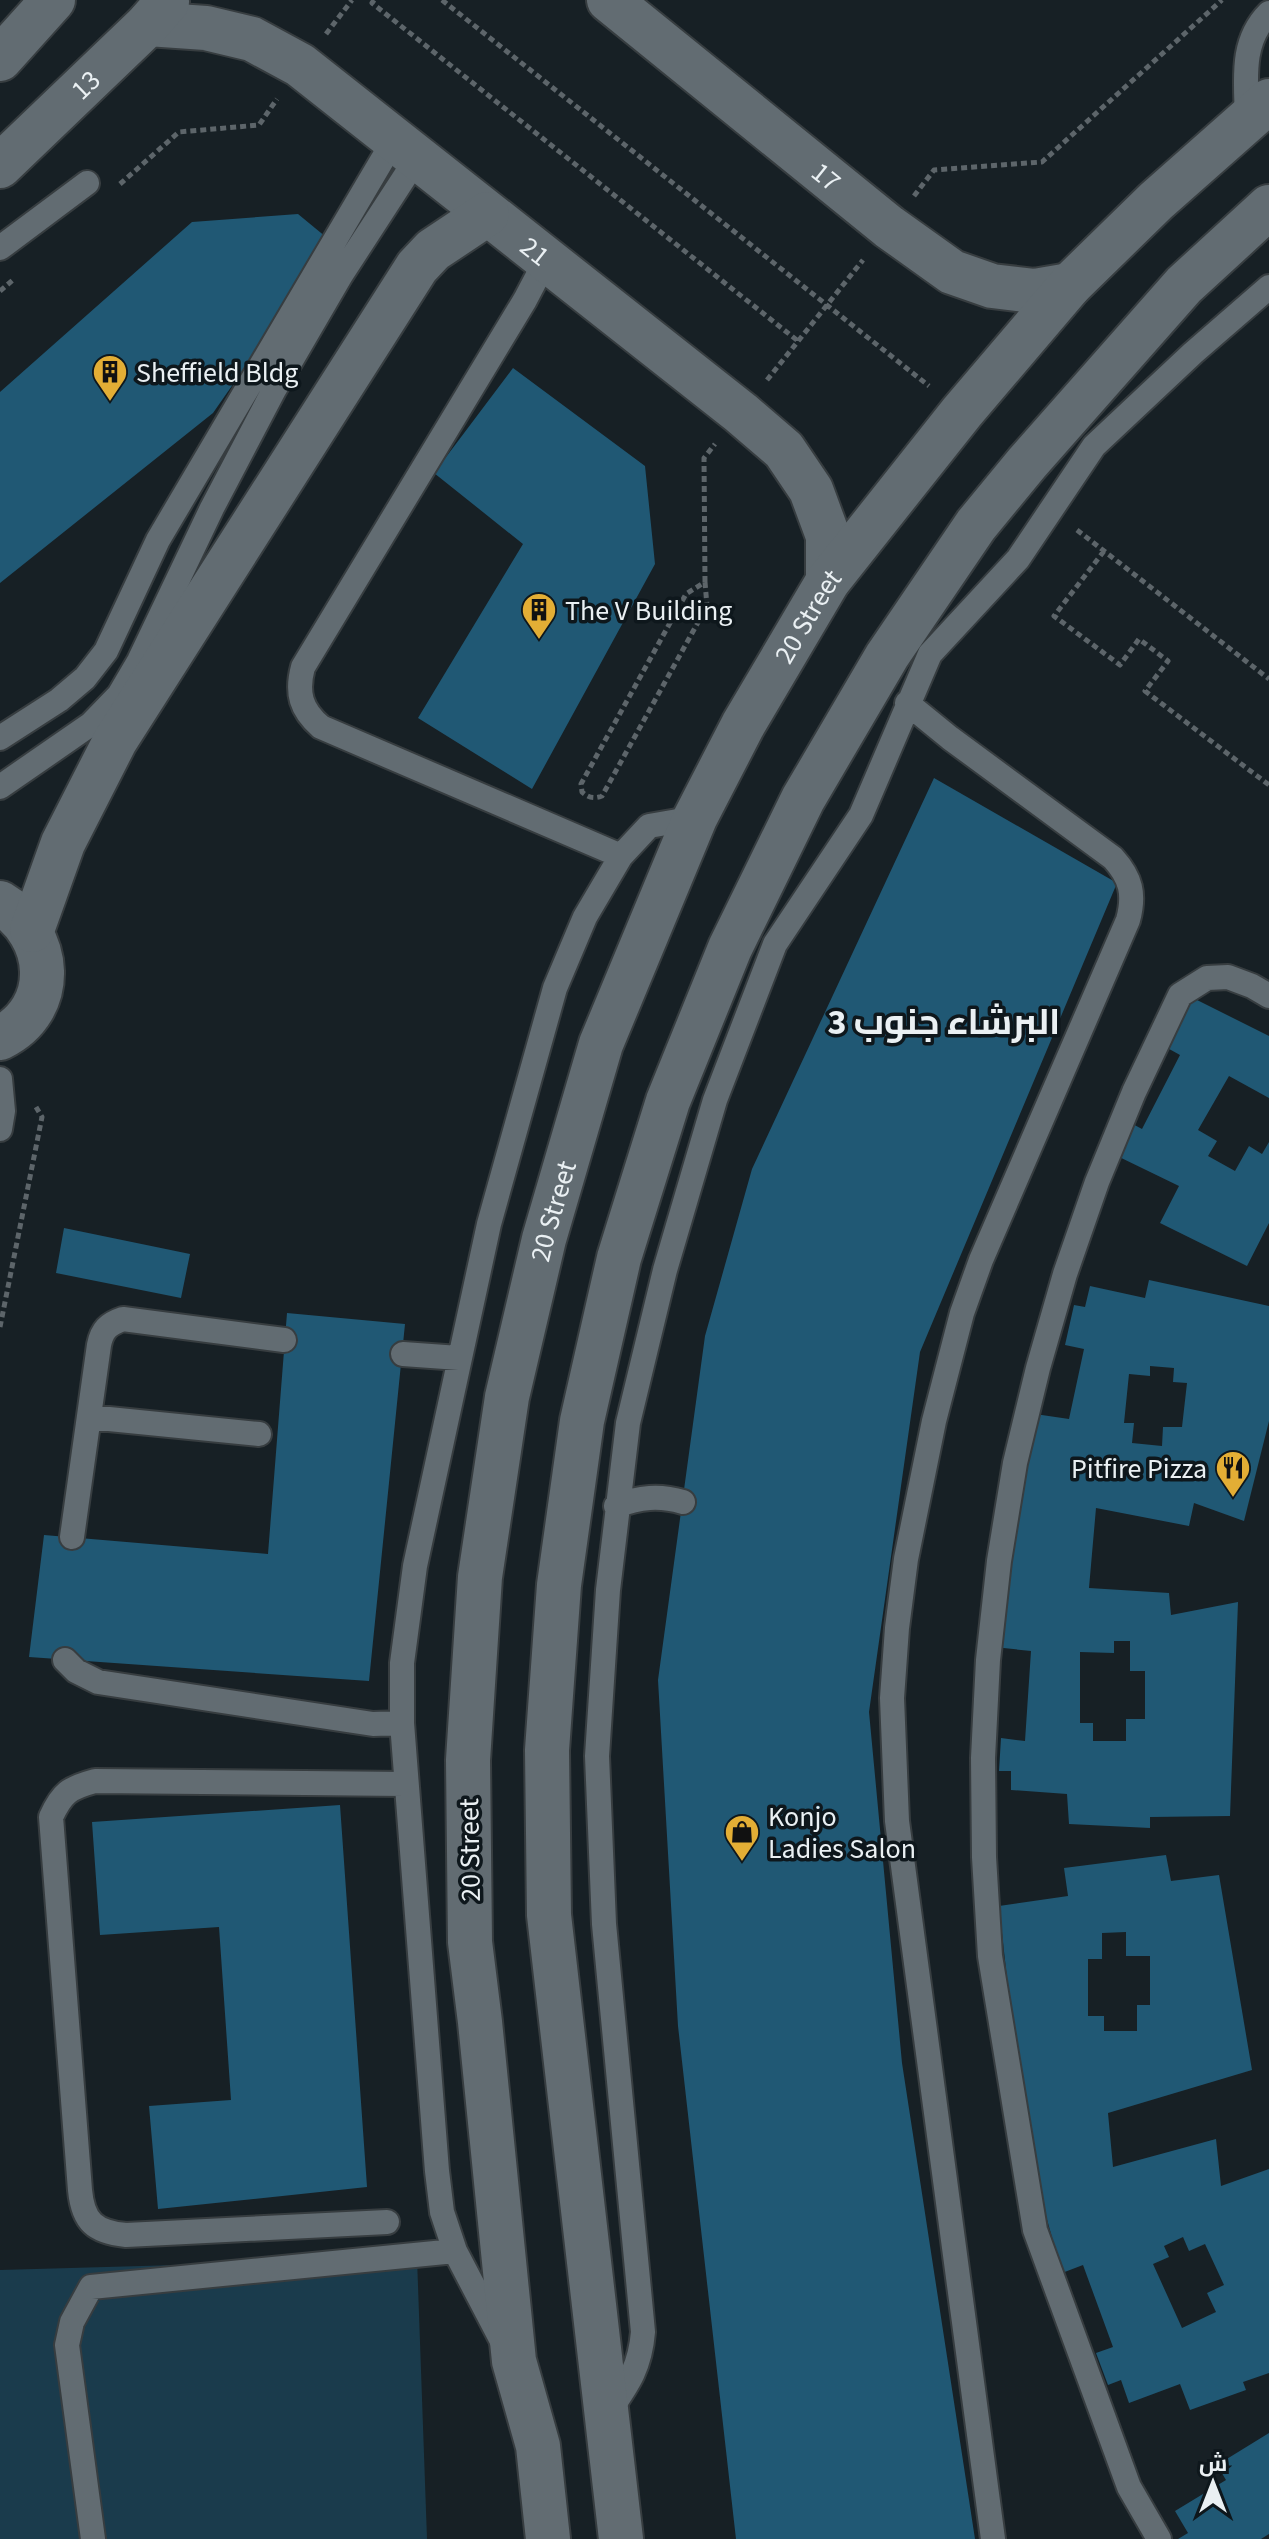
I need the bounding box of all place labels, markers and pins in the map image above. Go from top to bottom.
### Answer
building icon: Sheffield Bldg [91,353,129,403]
place label: Sheffield Bldg [136,353,298,393]
building icon: The V Building [520,591,558,641]
place label: The V Building [565,591,732,631]
place label: Pitfire Pizza [1071,1449,1207,1489]
restaurant icon: Pitfire Pizza [1214,1449,1252,1499]
place label: Konjo Ladies Salon [768,1797,916,1869]
shop icon: Konjo Ladies Salon [723,1813,761,1863]

